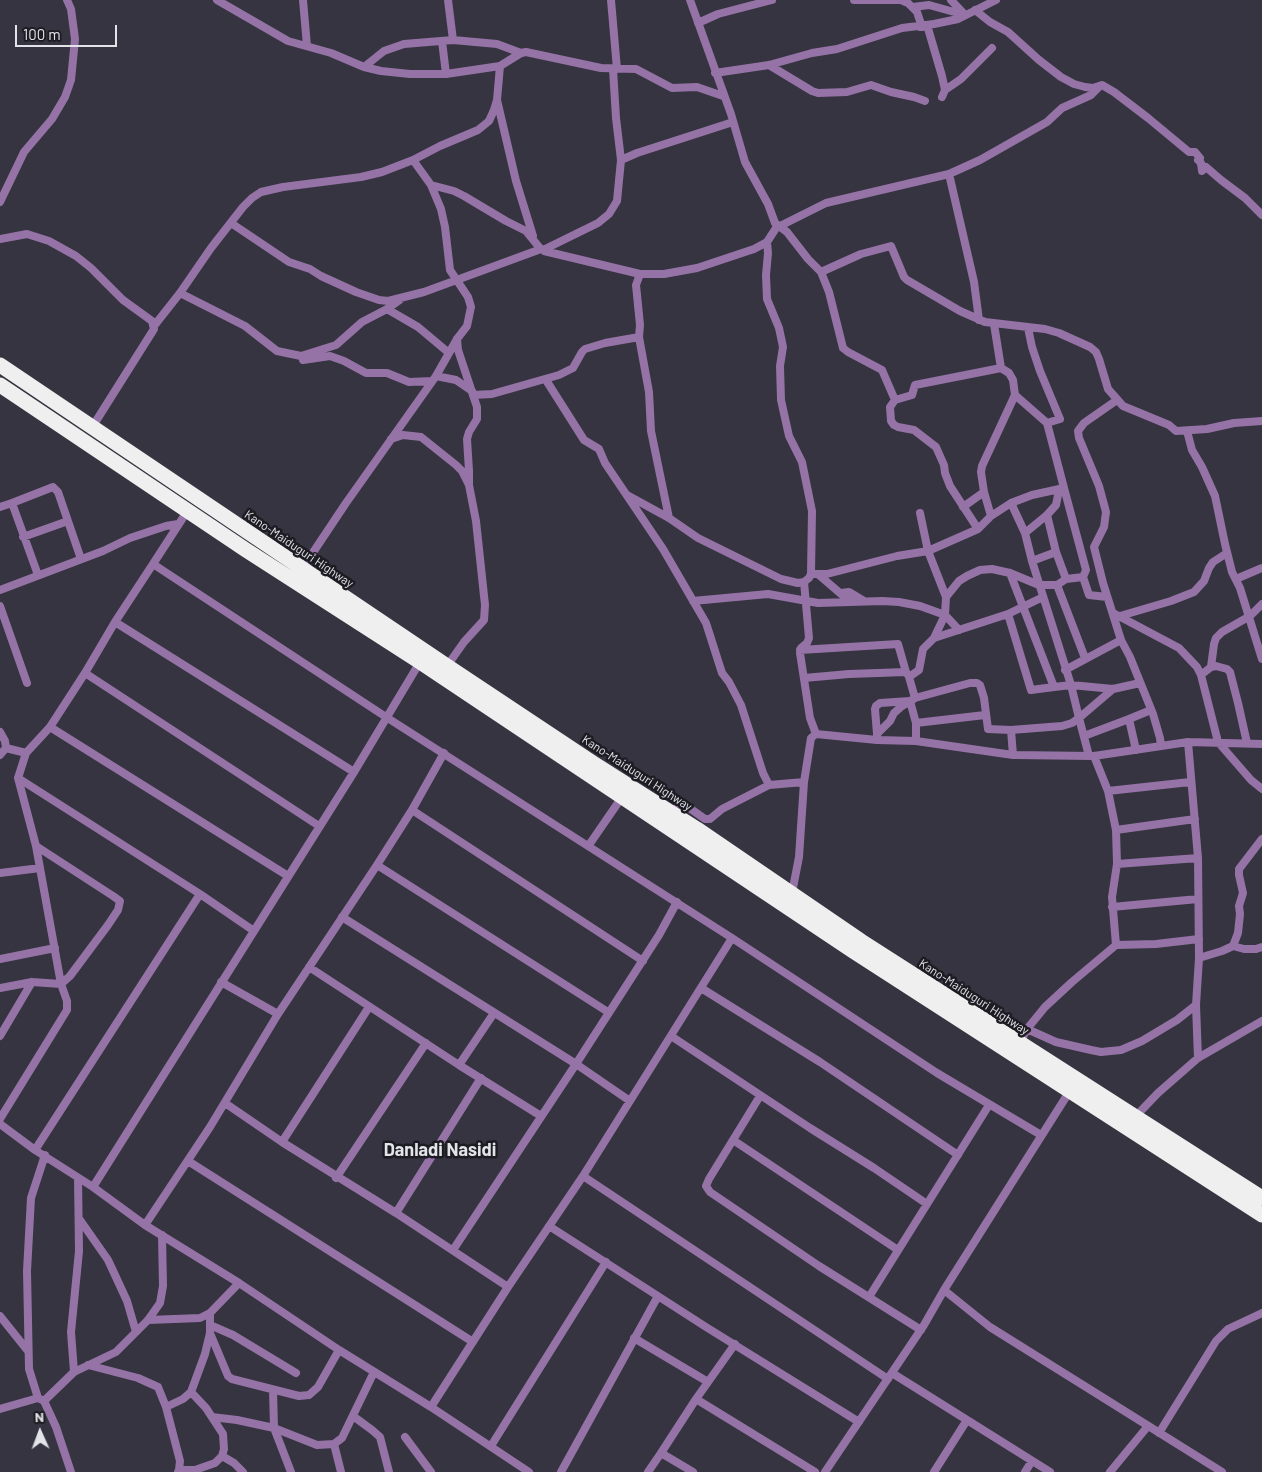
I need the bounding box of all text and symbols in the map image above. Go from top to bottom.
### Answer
scale bar [18,15,120,47]
text: 100 m [23,25,61,43]
street label: Kano-Maiduguri Highway [242,507,356,591]
street label: Kano-Maiduguri Highway [579,732,695,814]
street label: Kano-Maiduguri Highway [916,956,1032,1038]
district label: Danladi Nasidi [384,1139,496,1161]
north arrow [15,1407,65,1457]
text: N [35,1408,44,1425]

